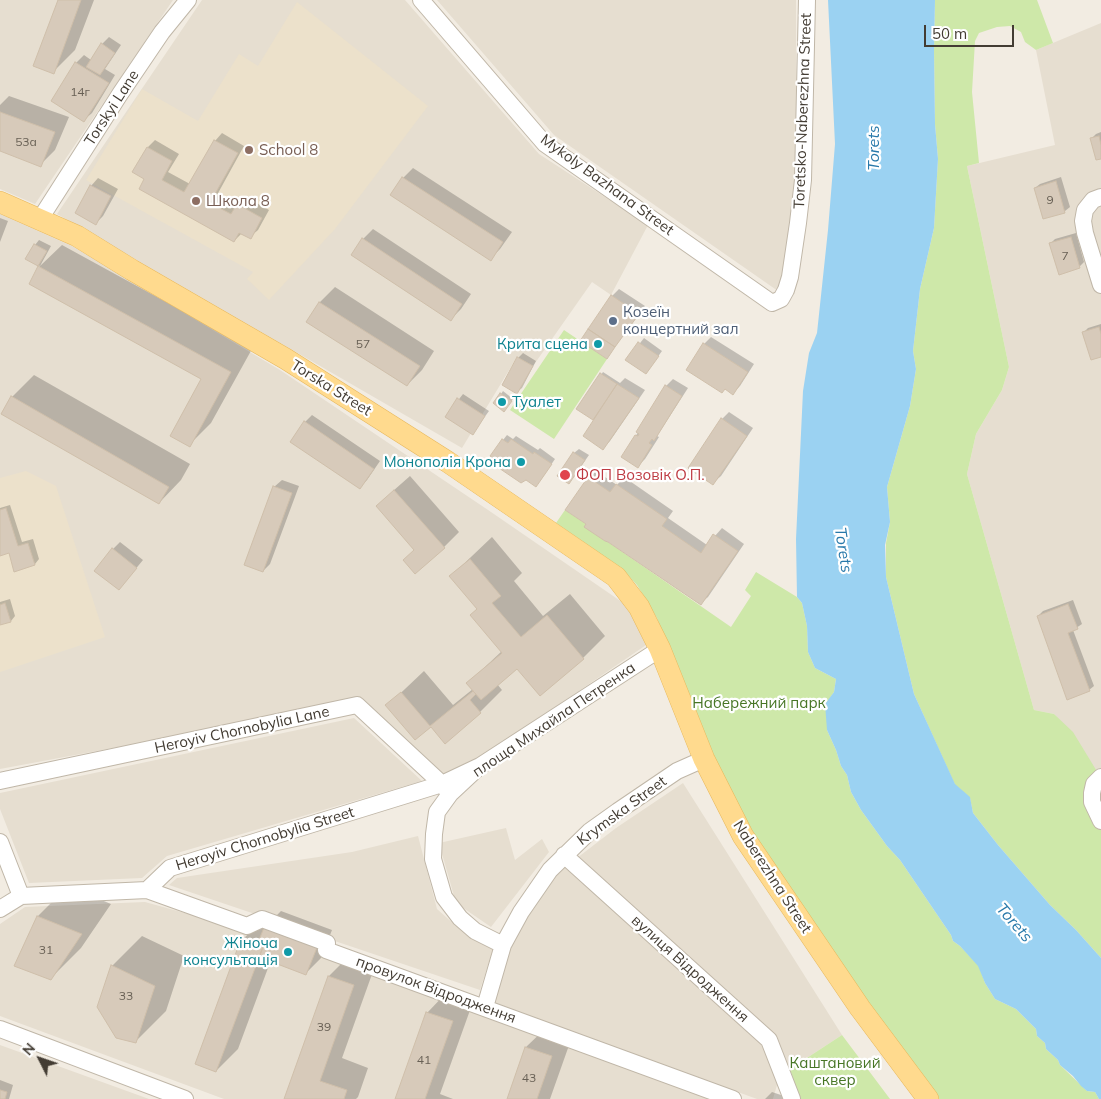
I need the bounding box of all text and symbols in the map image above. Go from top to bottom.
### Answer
street label: Toretsko-Naberezhna Street [791,13,815,209]
scale bar [926,15,1016,47]
text: 50 m [932,24,967,43]
street label: Torskyi Lane [81,67,143,149]
house number: 14г [70,85,90,99]
water label: Torets [864,125,884,171]
street label: Mykoly Bazhana Street [537,131,677,239]
house number: 53а [15,135,37,149]
place label: School 8 [259,141,318,159]
marker: School 8 [243,144,255,156]
place label: Школа 8 [206,192,270,210]
house number: 9 [1046,193,1054,207]
marker: Школа 8 [190,195,202,207]
house number: 7 [1061,249,1069,263]
place label: Козеїн концертний зал [623,303,739,338]
marker: Козеїн концертний зал [607,315,619,327]
place label: Крита сцена [497,335,588,353]
house number: 57 [356,337,370,351]
marker: Крита сцена [592,338,604,350]
street label: Torska Street [288,356,374,420]
place label: Туалет [512,393,561,411]
marker: Туалет [496,396,508,408]
place label: Монополія Крона [384,453,511,471]
marker: Монополія Крона [515,456,527,468]
place label: ФОП Возовік О.П. [576,466,705,484]
marker: ФОП Возовік О.П. [558,468,572,482]
water label: Torets [830,526,856,574]
street label: площа Михайла Петренка [469,659,639,781]
park label: Набережний парк [692,694,826,712]
street label: Heroyiv Chornobylia Lane [153,703,331,757]
street label: Krymska Street [574,773,670,849]
street label: Heroyiv Chornobylia Street [174,803,356,875]
street label: Naberezhna Street [729,817,815,937]
water label: Torets [992,900,1036,946]
street label: вулиця Відродження [628,912,752,1026]
place label: Жіноча консультація [183,934,278,969]
house number: 31 [39,943,53,957]
marker: Жіноча консультація [282,946,294,958]
street label: провулок Відродження [354,953,518,1027]
house number: 33 [119,989,133,1003]
house number: 39 [317,1020,331,1034]
north arrow [15,1034,65,1084]
text: N [18,1039,39,1059]
house number: 41 [417,1053,431,1067]
park label: Каштановий сквер [789,1054,881,1089]
house number: 43 [522,1071,536,1085]

